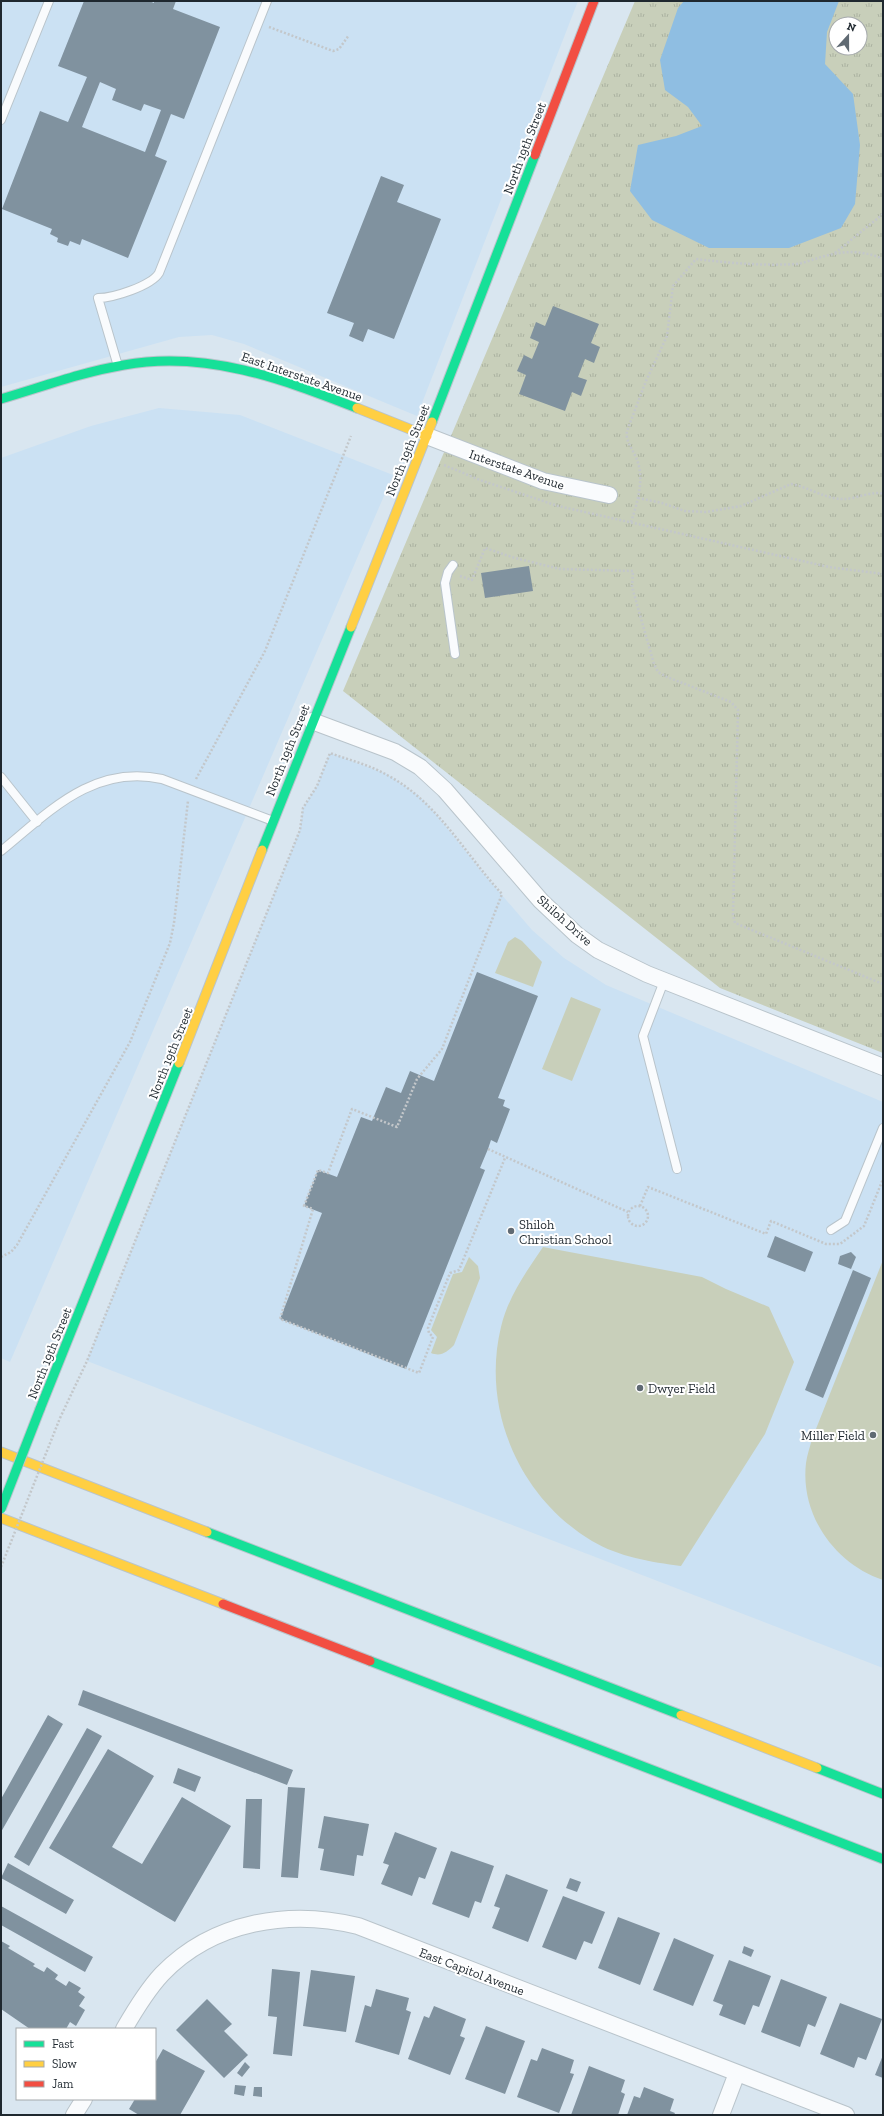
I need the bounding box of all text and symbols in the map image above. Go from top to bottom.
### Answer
north arrow [828,16,868,56]
text: N [845,20,858,35]
street label: North 19th Street [500,100,549,196]
street label: East Interstate Avenue [239,349,364,404]
street label: North 19th Street [382,402,433,498]
street label: Interstate Avenue [467,446,566,493]
street label: North 19th Street [262,702,313,798]
street label: Shiloh Drive [534,892,595,949]
street label: North 19th Street [145,1005,196,1101]
place label: Shiloh Christian School [519,1217,612,1247]
marker: Shiloh Christian School [506,1226,516,1236]
street label: North 19th Street [24,1305,75,1401]
place label: Dwyer Field [648,1381,716,1396]
marker: Dwyer Field [635,1383,645,1393]
place label: Miller Field [801,1428,865,1443]
marker: Miller Field [868,1430,878,1440]
street label: East Capitol Avenue [417,1944,527,1998]
legend [16,2028,156,2100]
text: Fast [52,2037,75,2051]
text: Slow [52,2057,78,2071]
text: Jam [52,2077,74,2091]

